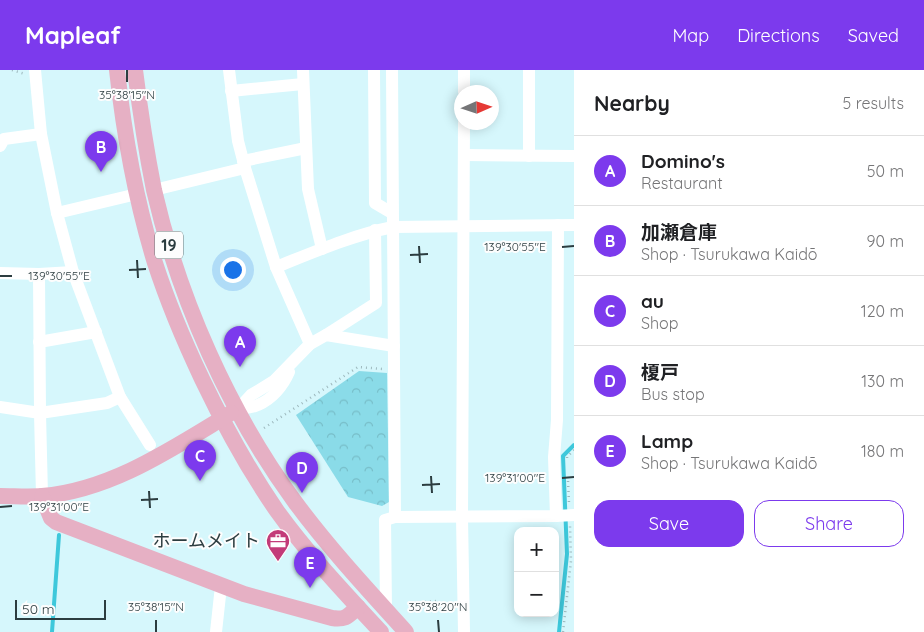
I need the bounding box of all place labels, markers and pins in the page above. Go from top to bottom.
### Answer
pin: B [85,131,117,172]
pin: A [224,326,256,367]
pin: C [184,440,216,481]
pin: D [286,452,318,493]
office icon: ホームメイト [265,528,291,562]
place label: ホームメイト [153,529,260,552]
pin: E [294,547,326,588]

